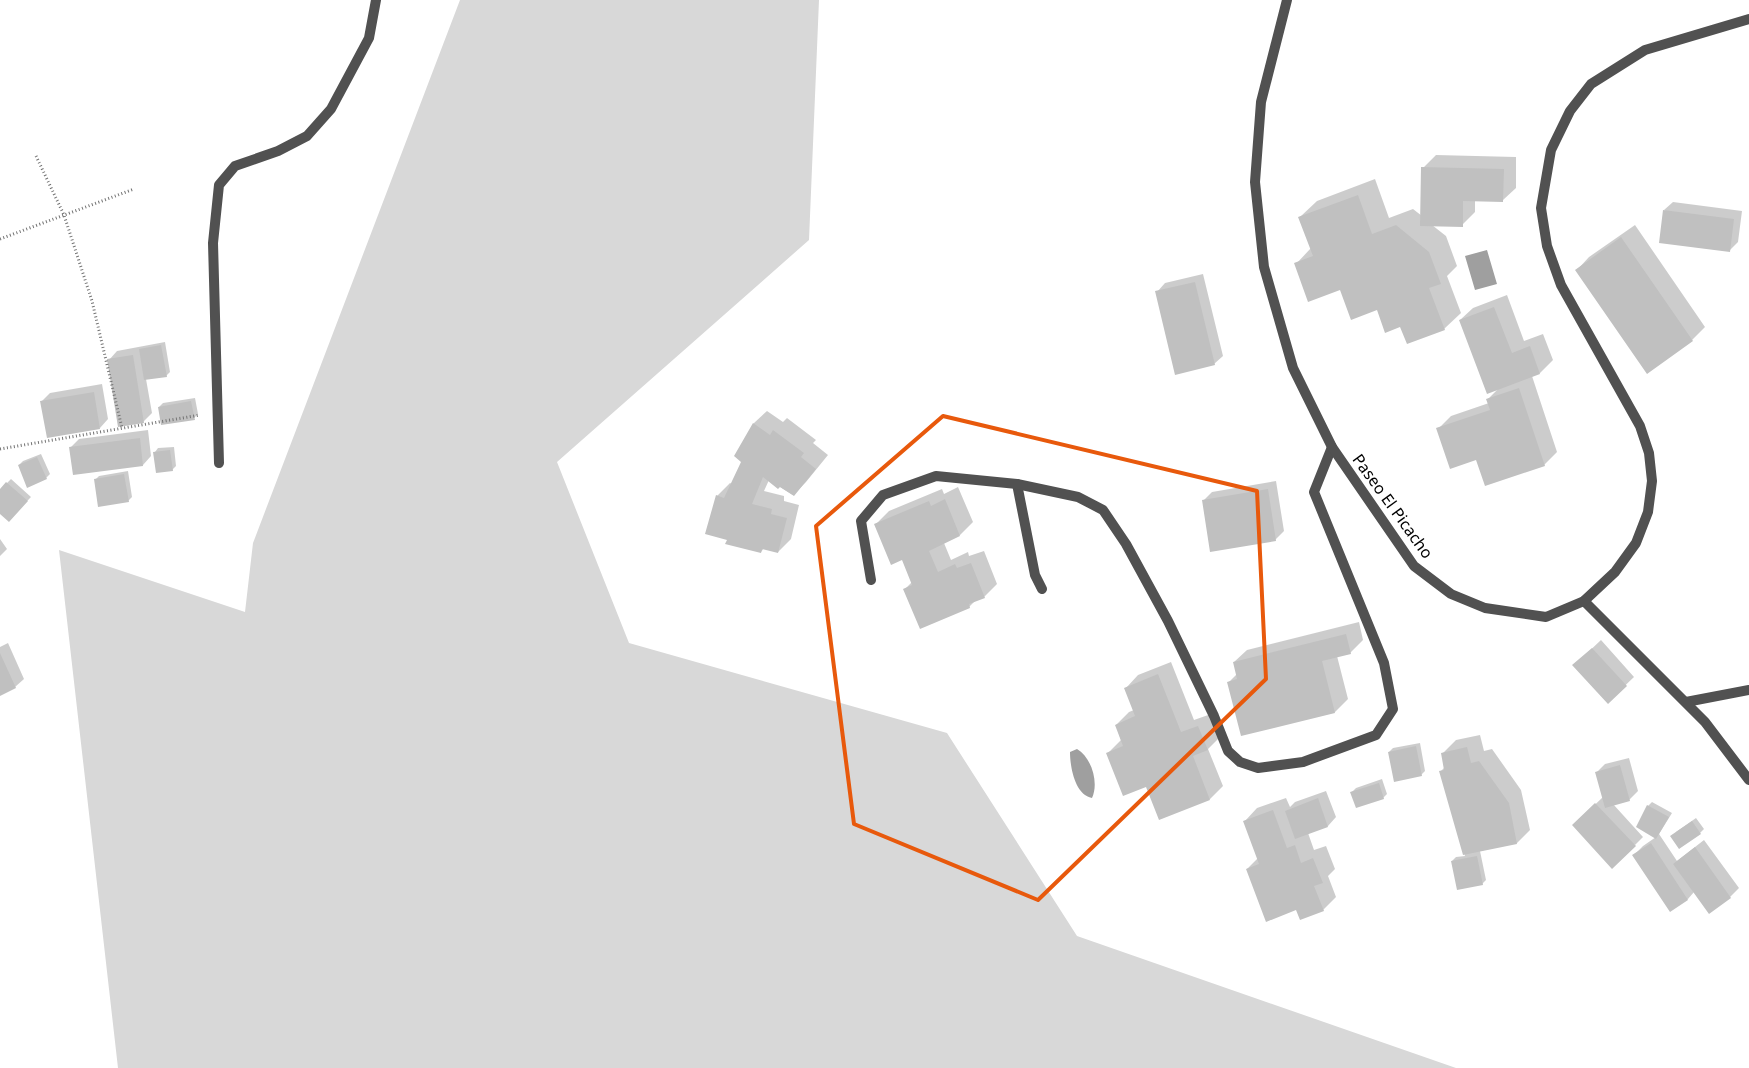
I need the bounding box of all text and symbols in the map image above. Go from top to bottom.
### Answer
street label: Paseo El Picacho [1348,449,1438,563]

